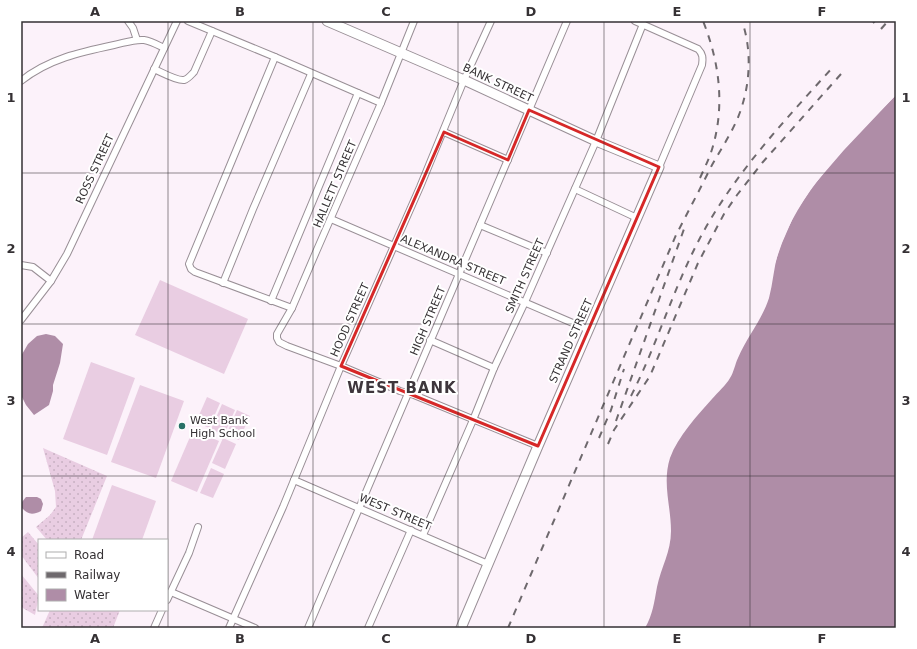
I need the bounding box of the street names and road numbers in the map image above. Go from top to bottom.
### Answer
street label: BANK STREET [461,61,535,105]
street label: ROSS STREET [73,132,117,206]
street label: HALLETT STREET [311,138,359,230]
street label: ALEXANDRA STREET [399,232,508,288]
street label: SMITH STREET [503,236,547,315]
street label: HOOD STREET [328,281,372,359]
street label: HIGH STREET [408,284,449,357]
street label: STRAND STREET [547,297,595,385]
street label: WEST STREET [357,491,433,533]

